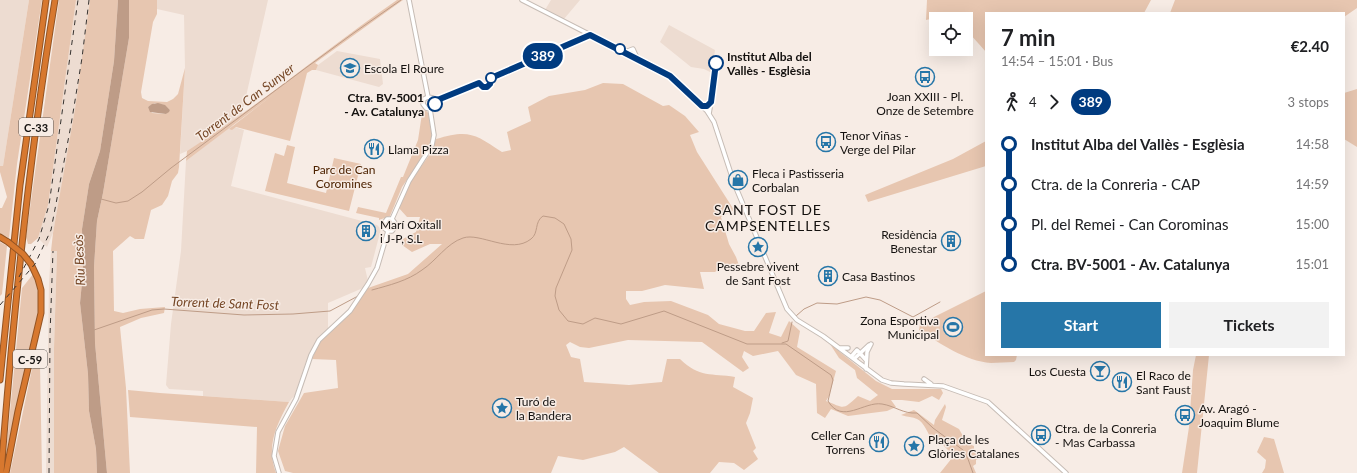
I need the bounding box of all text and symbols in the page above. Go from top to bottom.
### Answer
map controls [929,12,973,56]
button: locate [929,12,973,56]
text: 7 min [1001,24,1056,51]
text: €2.40 [1291,37,1329,55]
line badge: 389 [520,43,566,69]
unlabelled marker [614,43,626,55]
text: 389 [531,47,555,64]
place label: Institut Alba del Vallès - Esglèsia [726,49,812,78]
text: 14:54 – 15:01 · Bus [1001,53,1113,69]
marker: Institut Alba del Vallès - Esglèsia [708,55,724,71]
school or university icon: Escola El Roure [339,57,361,79]
water label: Torrent de Can Sunyer [193,59,298,144]
place label: Escola El Roure [364,61,444,76]
bus stop icon: Joan XXIII - Pl. Onze de Setembre [914,66,936,88]
unlabelled marker [485,72,497,84]
place label: Joan XXIII - Pl. Onze de Setembre [876,89,974,118]
place label: Ctra. BV-5001 - Av. Catalunya [344,90,424,119]
icon: walk [1001,91,1023,113]
icon: forward [1043,91,1065,113]
text: 389 [1079,93,1103,110]
text: 4 [1029,94,1037,110]
text: 3 stops [1288,94,1329,110]
marker: Ctra. BV-5001 - Av. Catalunya [427,96,443,112]
road number: C-33 [19,118,53,136]
place label: Tenor Viñas - Verge del Pilar [840,128,916,157]
bus stop icon: Tenor Viñas - Verge del Pilar [815,131,837,153]
text: Institut Alba del Vallès - Esglèsia [1031,135,1245,153]
text: 14:58 [1296,136,1329,152]
restaurant icon: Llama Pizza [363,138,385,160]
place label: Llama Pizza [388,142,449,157]
park label: Parc de Can Coromines [313,162,375,191]
place label: Fleca i Pastisseria Corbalan [752,166,844,195]
shop icon: Fleca i Pastisseria Corbalan [727,169,749,191]
text: Ctra. de la Conreria - CAP [1031,175,1200,193]
text: 14:59 [1296,176,1329,192]
district label: SANT FOST DE CAMPSENTELLES [705,201,831,234]
text: Pl. del Remei - Can Corominas [1031,215,1229,233]
text: 15:00 [1296,216,1329,232]
place label: Marí Oxitall i J-P, S.L [380,217,441,246]
building icon: Marí Oxitall i J-P, S.L [355,220,377,242]
place label: Residència Benestar [881,227,938,256]
building icon: Residència Benestar [940,230,962,252]
water label: Riu Besòs [70,234,88,286]
place icon: Pessebre vivent de Sant Fost [747,236,769,258]
text: Ctra. BV-5001 - Av. Catalunya [1031,255,1230,273]
text: 15:01 [1296,256,1329,272]
place label: Pessebre vivent de Sant Fost [717,259,800,288]
building icon: Casa Bastinos [817,265,839,287]
place label: Casa Bastinos [842,269,915,284]
water label: Torrent de Sant Fost [171,293,280,313]
button: Start [1001,302,1161,348]
button: Tickets [1169,302,1329,348]
place label: Zona Esportiva Municipal [860,313,939,342]
sports icon: Zona Esportiva Municipal [942,316,964,338]
road number: C-59 [13,350,47,368]
bar icon: Los Cuesta [1089,360,1111,382]
place label: Los Cuesta [1029,364,1086,379]
place label: El Raco de Sant Faust [1136,368,1191,397]
restaurant icon: El Raco de Sant Faust [1111,371,1133,393]
place label: Turó de la Bandera [516,394,572,423]
place icon: Turó de la Bandera [491,397,513,419]
place label: Av. Aragó - Joaquim Blume [1199,401,1279,430]
bus stop icon: Av. Aragó - Joaquim Blume [1174,404,1196,426]
place label: Ctra. de la Conreria - Mas Carbassa [1055,421,1156,450]
bus stop icon: Ctra. de la Conreria - Mas Carbassa [1030,424,1052,446]
place label: Celler Can Torrens [811,428,865,457]
restaurant icon: Celler Can Torrens [868,431,890,453]
place label: Plaça de les Glòries Catalanes [928,432,1019,461]
place icon: Plaça de les Glòries Catalanes [903,435,925,457]

